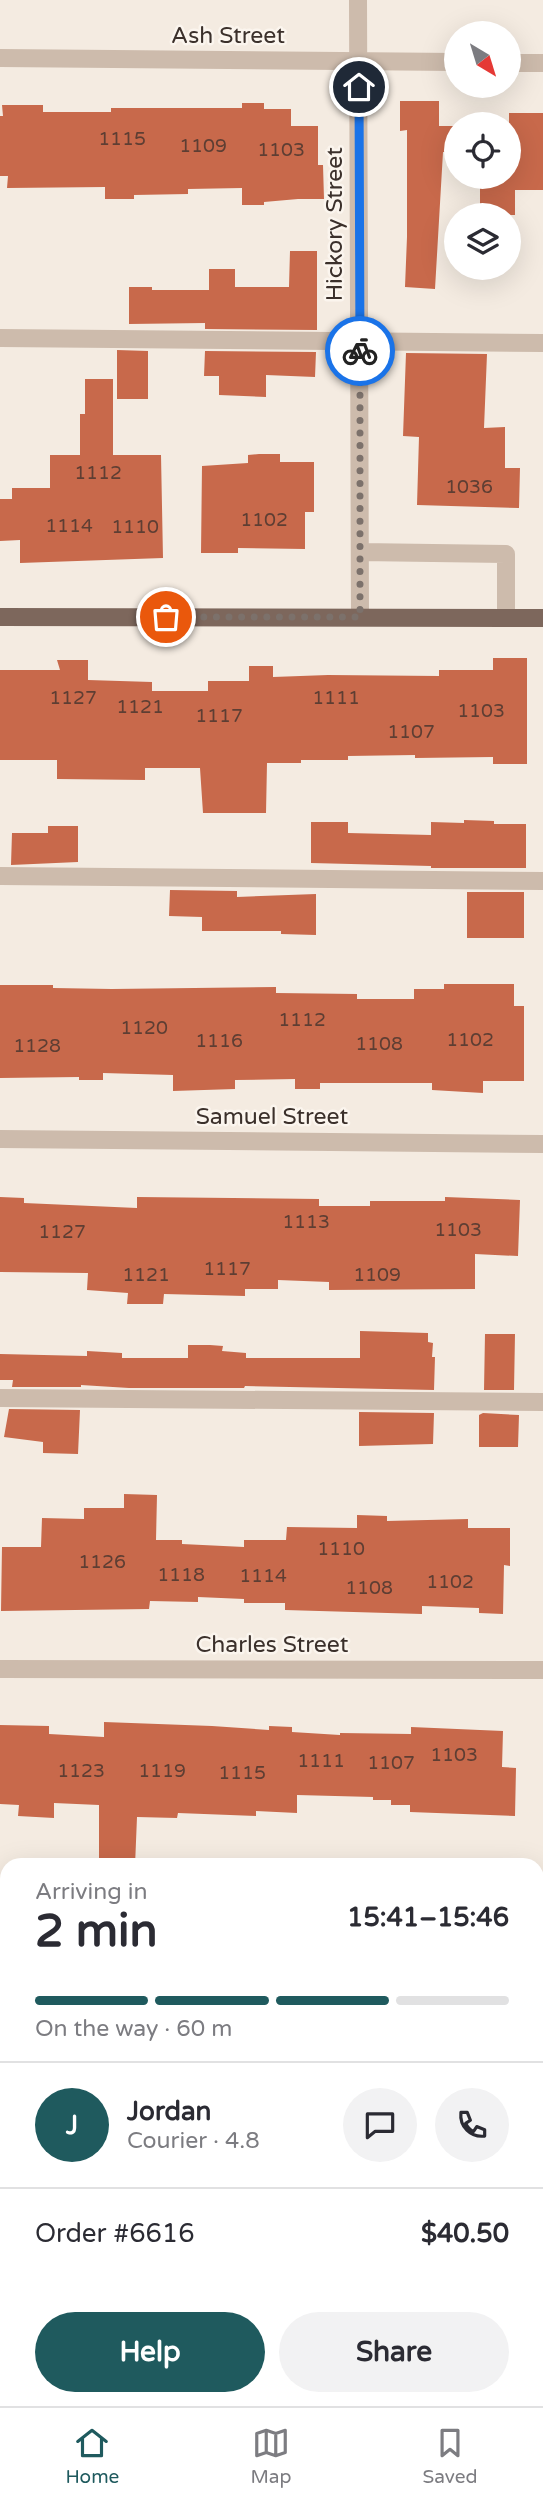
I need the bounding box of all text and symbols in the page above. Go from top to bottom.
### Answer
north arrow [444,21,522,98]
map controls [444,21,521,280]
street label: Ash Street [171,22,285,50]
pin [329,57,389,117]
icon: home [340,68,378,106]
button: locate [444,112,521,189]
house number: 1115 [98,128,146,150]
house number: 1109 [179,135,227,157]
house number: 1103 [257,139,305,161]
street label: Hickory Street [321,147,349,301]
button: layers [444,203,521,280]
courier [325,316,395,386]
icon: bike [341,332,379,370]
house number: 1112 [74,462,122,484]
house number: 1036 [445,476,493,498]
house number: 1102 [240,509,288,531]
house number: 1114 [45,515,93,537]
house number: 1110 [111,516,159,538]
pin [136,587,196,647]
icon: bag [147,598,185,636]
house number: 1127 [49,687,97,709]
house number: 1111 [312,687,360,709]
house number: 1121 [116,696,164,718]
house number: 1103 [457,700,505,722]
house number: 1117 [195,705,243,727]
house number: 1107 [387,721,435,743]
house number: 1112 [278,1009,326,1031]
house number: 1120 [120,1017,168,1039]
house number: 1102 [446,1029,494,1051]
house number: 1116 [195,1030,243,1052]
house number: 1108 [355,1033,403,1055]
house number: 1128 [13,1035,61,1057]
street label: Samuel Street [196,1103,348,1131]
house number: 1113 [282,1211,330,1233]
house number: 1103 [434,1219,482,1241]
house number: 1127 [38,1221,86,1243]
house number: 1117 [203,1258,251,1280]
house number: 1121 [122,1264,170,1286]
house number: 1109 [353,1264,401,1286]
house number: 1110 [317,1538,365,1560]
house number: 1126 [78,1551,126,1573]
house number: 1118 [157,1564,205,1586]
house number: 1114 [239,1565,287,1587]
house number: 1102 [426,1571,474,1593]
house number: 1108 [345,1577,393,1599]
street label: Charles Street [195,1631,349,1659]
house number: 1103 [430,1744,478,1766]
house number: 1111 [297,1750,345,1772]
house number: 1107 [367,1752,415,1774]
house number: 1123 [57,1760,105,1782]
house number: 1119 [138,1760,186,1782]
house number: 1115 [218,1762,266,1784]
text: Arriving in [35,1878,148,1906]
text: 15:41–15:46 [347,1902,509,1933]
text: 2 min [35,1904,158,1959]
text: On the way · 60 m [35,2015,232,2043]
button: chat [343,2088,417,2162]
button: phone [435,2088,509,2162]
text: Jordan [127,2096,211,2127]
text: J [66,2110,78,2141]
text: Courier · 4.8 [127,2127,260,2155]
text: Order #6616 [35,2218,195,2249]
text: $40.50 [421,2218,509,2249]
button: Help [35,2312,265,2392]
button: Share [279,2312,509,2392]
tab: Home [66,2424,119,2488]
tab: Map [250,2424,291,2488]
tab: Saved [423,2424,477,2488]

